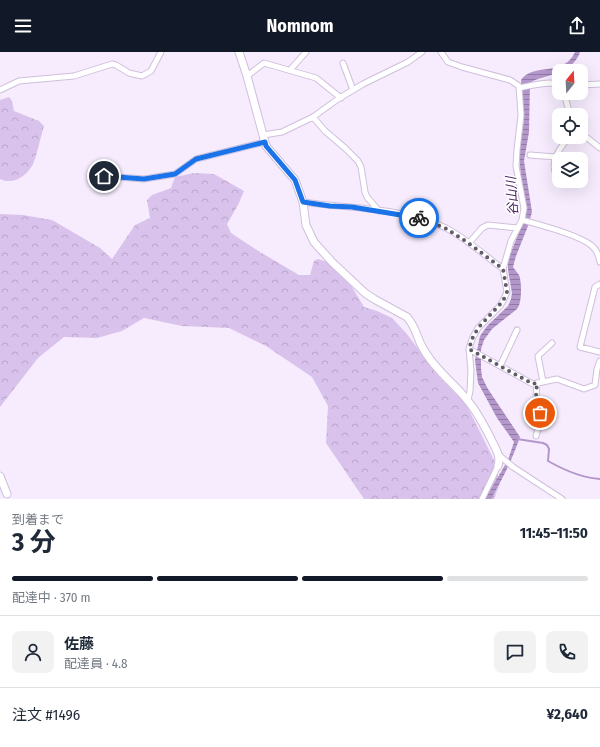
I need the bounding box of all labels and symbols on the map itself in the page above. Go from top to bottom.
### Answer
north arrow [552,64,588,100]
pin [87,159,121,193]
water label: 谷山川 [503,174,521,216]
courier [399,198,439,238]
pin [523,396,557,430]

